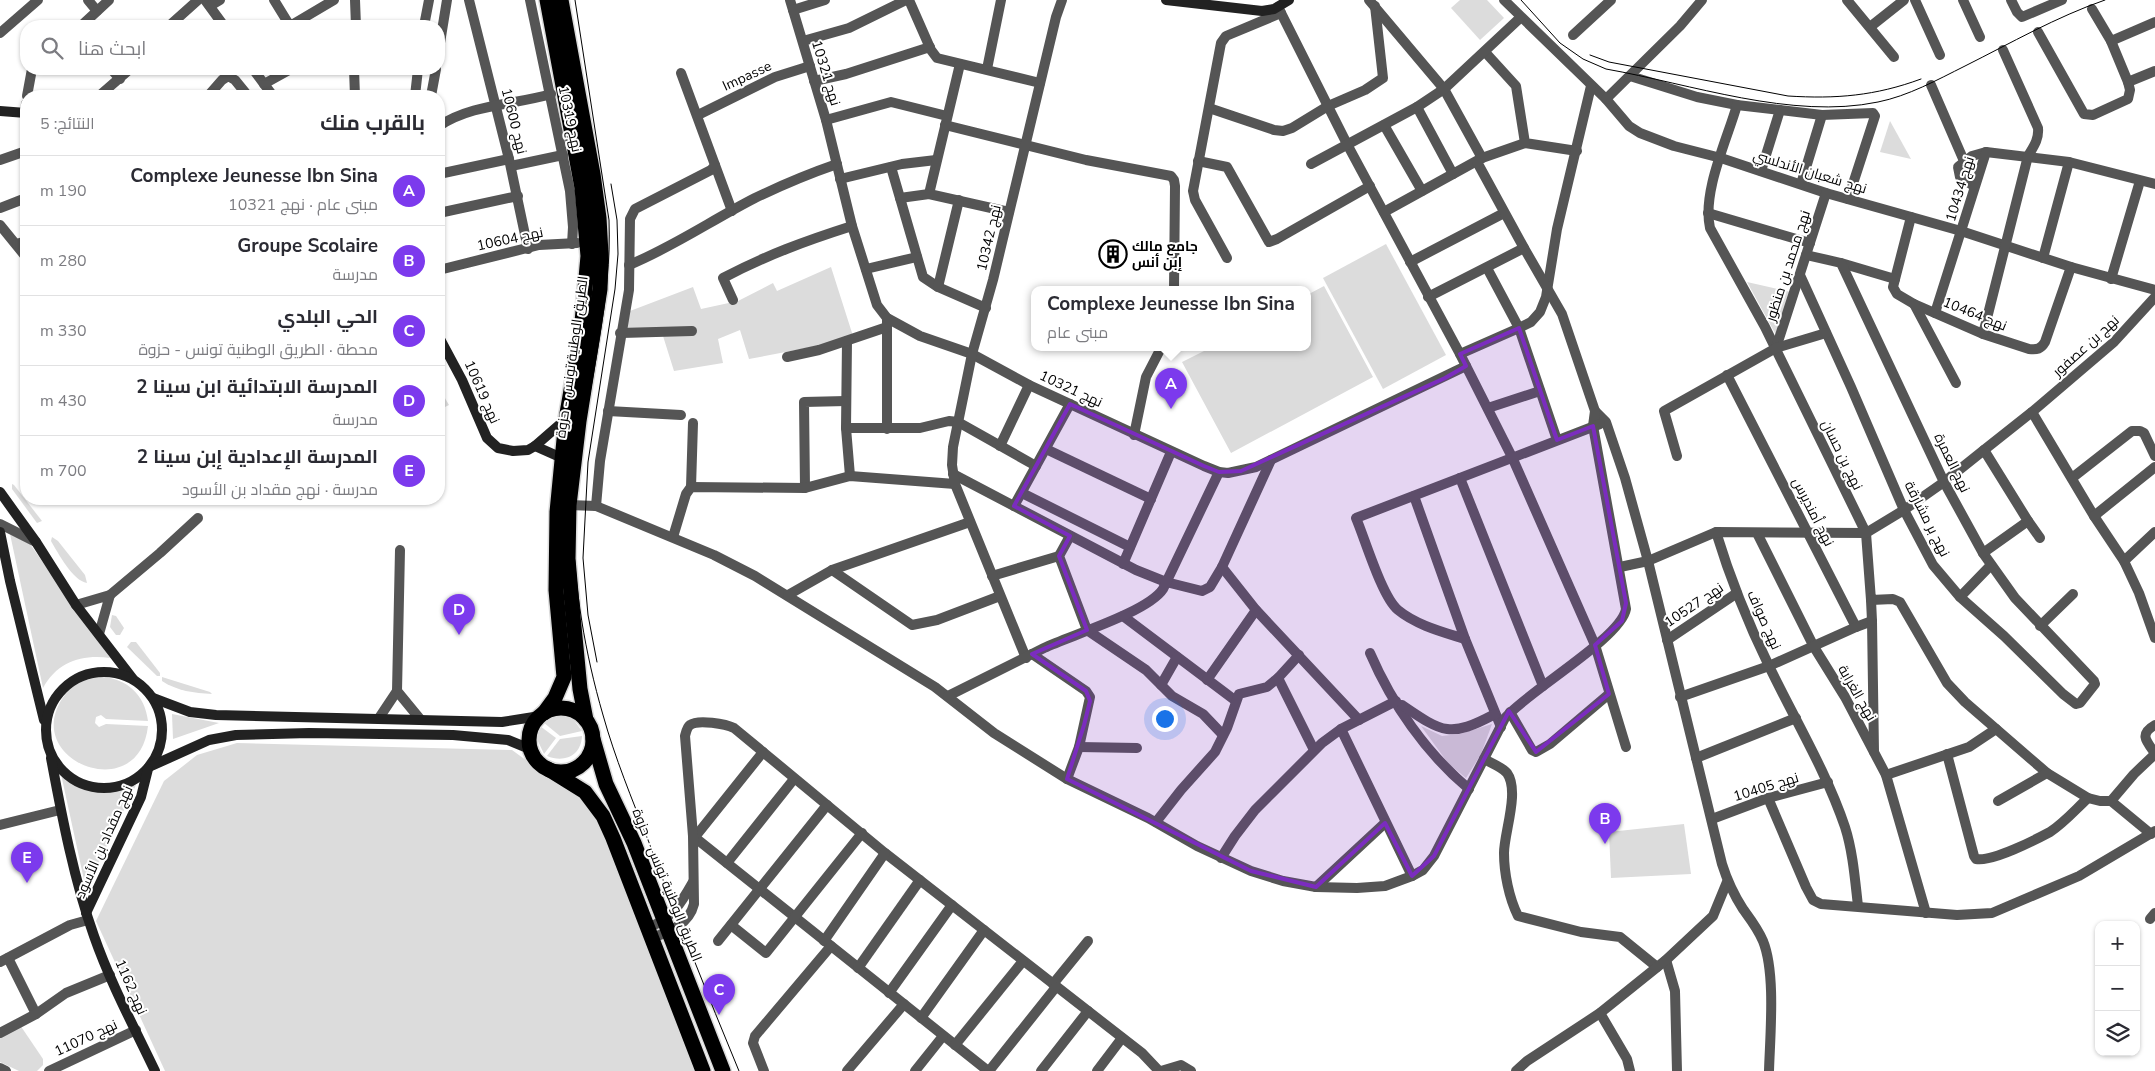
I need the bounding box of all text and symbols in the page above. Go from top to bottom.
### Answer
search box [20,20,445,75]
icon: search [38,34,66,62]
text: ابحث هنا [78,36,146,62]
street label: نهج 10321 [807,38,845,108]
street label: Impasse [719,56,775,96]
street label: نهج 10319 [554,84,586,154]
street label: نهج 10600 [497,86,531,156]
text: بالقرب منك [320,109,425,137]
text: النتائج: 5 [40,113,95,135]
street label: نهج شعبان الأندلسي [1751,146,1869,199]
street label: نهج 10434 [1941,154,1979,224]
text: Complexe Jeunesse Ibn Sina [130,163,378,189]
text: 190 m [40,180,87,202]
text: A [403,180,415,202]
text: مبنى عام · نهج 10321 [228,194,378,216]
street label: نهج 10342 [972,203,1006,273]
street label: نهج محمد بن منظور [1761,208,1815,325]
street label: نهج 10604 [475,223,545,255]
text: Groupe Scolaire [237,233,378,259]
place label: جامع مالك إبن أنس [1132,237,1198,272]
building icon: جامع مالك إبن أنس [1098,239,1128,269]
text: 280 m [40,250,87,272]
text: B [404,250,415,272]
text: مدرسة [332,264,378,286]
street label: الطريق الوطنية تونس - حزوة [551,275,593,439]
popup [1031,286,1311,351]
text: Complexe Jeunesse Ibn Sina [1047,291,1295,317]
street label: نهج 10464 [1940,293,2010,335]
text: الحي البلدي [278,304,378,330]
street label: نهج بن عصفور [2048,311,2123,382]
text: 330 m [40,320,87,342]
text: C [404,320,414,342]
text: مبنى عام [1047,322,1108,344]
text: محطة · الطريق الوطنية تونس - حزوة [138,339,378,361]
street label: نهج 10619 [460,357,504,427]
street label: نهج 10321 [1036,366,1106,412]
pin: A [1155,368,1187,409]
text: المدرسة الابتدائية ابن سينا 2 [136,374,378,400]
text: 430 m [40,390,87,412]
text: D [403,390,415,412]
text: مدرسة [332,409,378,431]
street label: نهج بن حسان [1817,417,1867,493]
street label: نهج العمرة [1929,430,1975,496]
text: المدرسة الإعدادية إبن سينا 2 [137,444,378,470]
text: 700 m [40,460,87,482]
text: E [404,460,414,482]
street label: نهج أمنديرس [1788,474,1838,550]
street label: نهج بر مشارقة [1900,478,1954,560]
text: مدرسة · نهج مقداد بن الأسود [182,479,378,501]
street label: نهج 10527 [1661,578,1727,632]
street label: نهج صواف [1742,587,1786,653]
pin: D [443,594,475,635]
street label: نهج الغرابة [1833,662,1881,724]
your location [1152,706,1178,732]
street label: نهج 10405 [1731,768,1801,806]
street label: نهج مقداد بن الأسود [71,783,137,901]
pin: B [1589,803,1621,844]
street label: الطريق الوطنية تونس - حزوة [628,806,706,964]
pin: E [11,842,43,883]
map controls [2095,921,2140,1056]
button: + [2095,921,2140,966]
street label: نهج 1162 [110,956,152,1018]
button: − [2095,966,2140,1011]
pin: C [703,974,735,1015]
button: layers [2095,1011,2140,1056]
street label: نهج 11070 [51,1015,121,1061]

